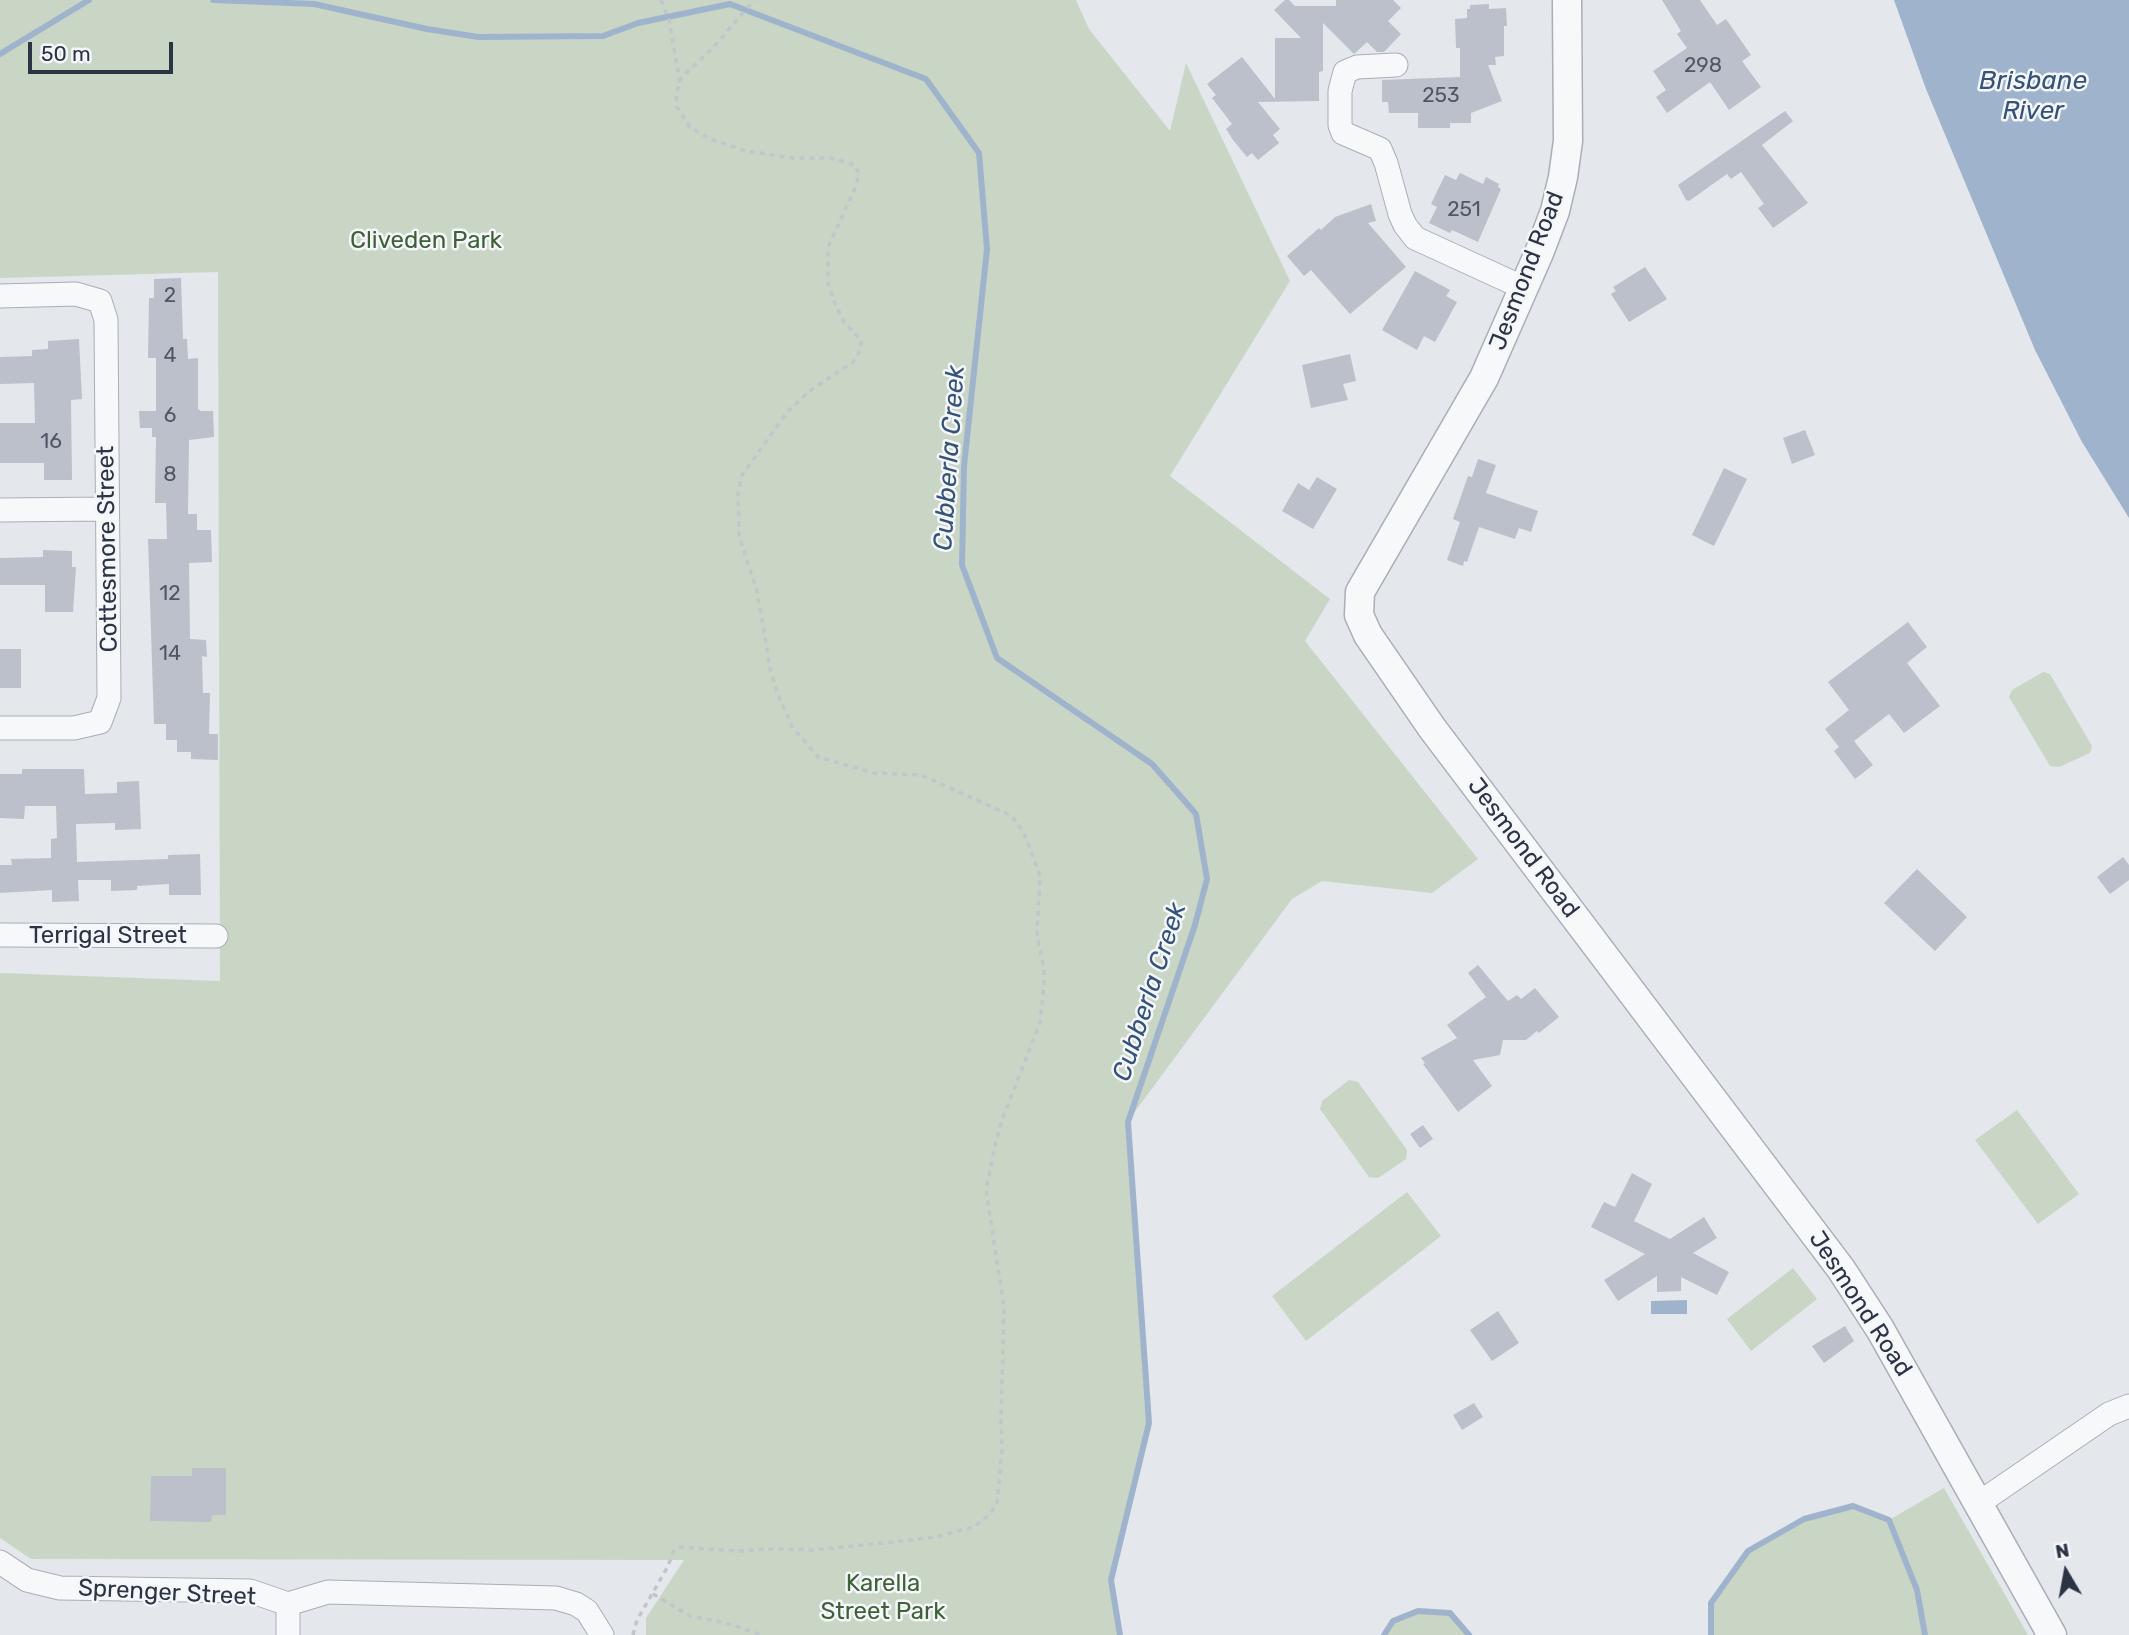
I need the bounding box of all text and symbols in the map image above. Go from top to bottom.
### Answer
scale bar [32,28,177,72]
text: 50 m [41,41,91,66]
house number: 298 [1684,53,1722,79]
water label: Brisbane River [1979,65,2087,126]
house number: 253 [1422,83,1460,109]
street label: Jesmond Road [1484,188,1570,354]
house number: 251 [1447,197,1481,223]
park label: Cliveden Park [350,227,502,255]
house number: 2 [164,283,176,309]
house number: 4 [163,343,177,369]
water label: Cubberla Creek [928,364,972,552]
house number: 6 [164,403,176,429]
house number: 16 [40,429,62,455]
street label: Cottesmore Street [92,445,124,653]
house number: 8 [163,462,177,488]
house number: 12 [159,581,181,607]
house number: 14 [159,641,181,667]
street label: Jesmond Road [1461,772,1585,924]
water label: Cubberla Creek [1106,899,1194,1085]
street label: Terrigal Street [29,922,187,950]
street label: Jesmond Road [1802,1226,1918,1382]
north arrow [2031,1537,2101,1607]
text: N [2054,1538,2071,1563]
park label: Karella Street Park [820,1570,946,1626]
street label: Sprenger Street [77,1574,257,1612]

